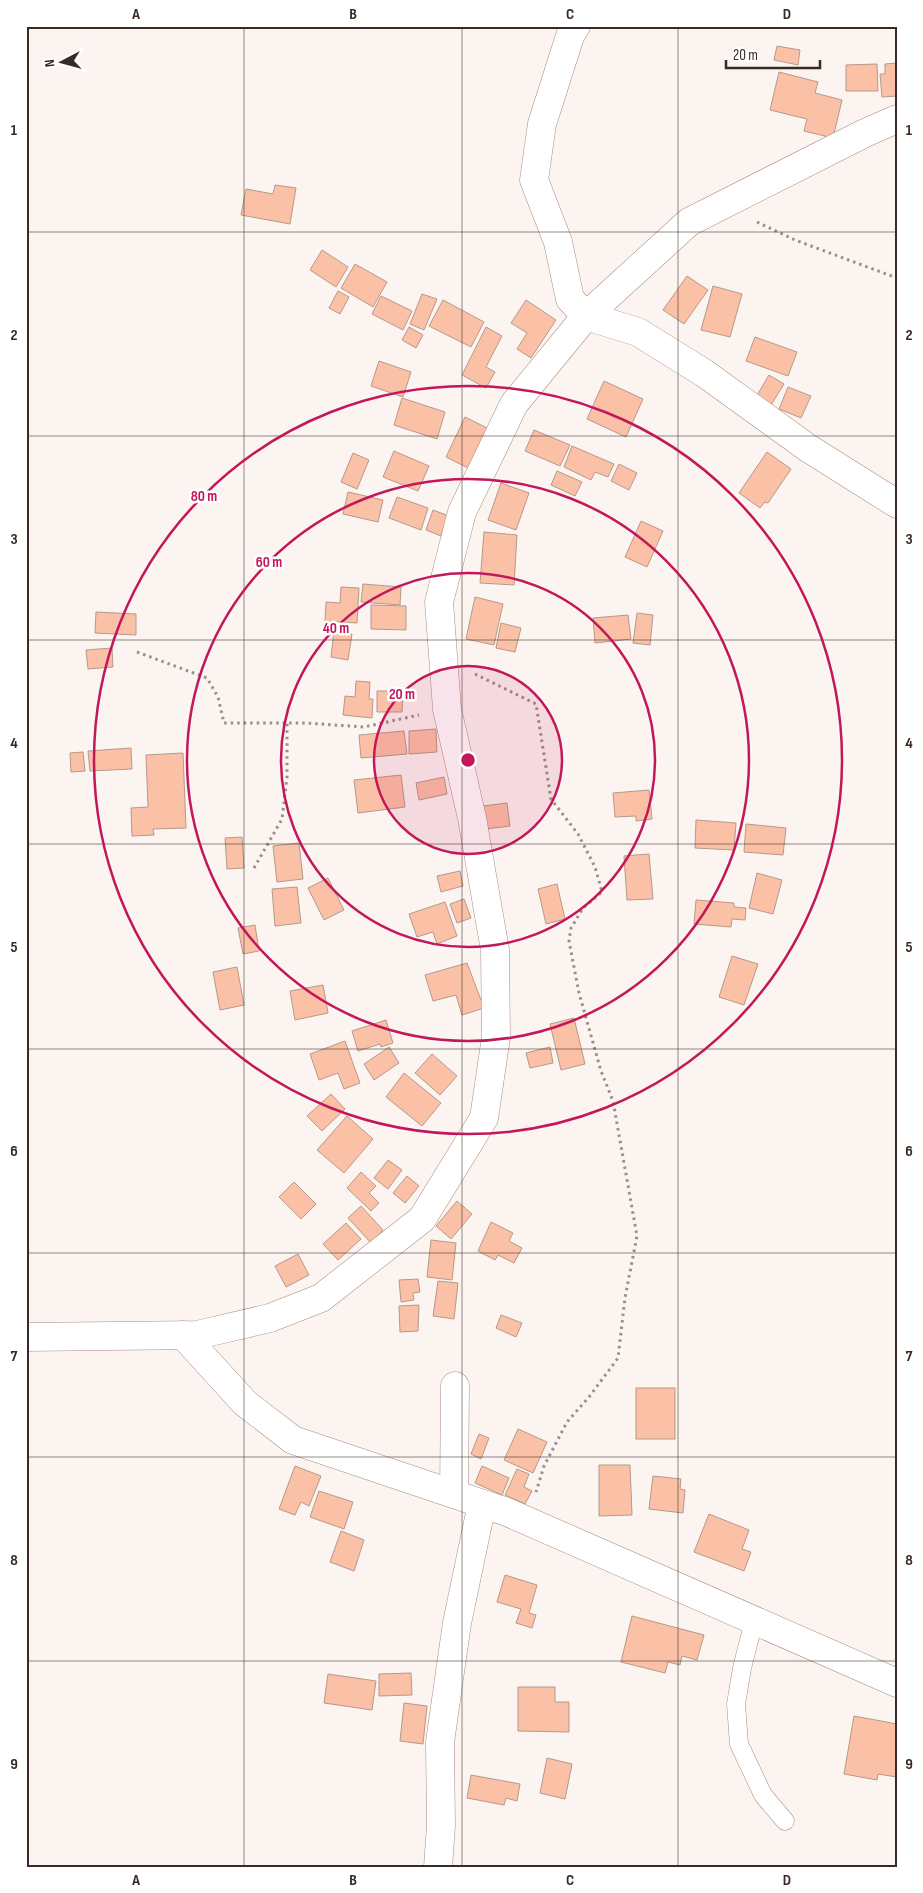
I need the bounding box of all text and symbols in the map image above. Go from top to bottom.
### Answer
text: A [131,5,140,24]
text: B [349,5,357,24]
text: C [566,5,574,24]
text: D [783,5,791,24]
north arrow [38,38,88,88]
scale bar [726,38,819,70]
text: 20 m [733,46,758,65]
text: N [41,59,58,68]
text: 1 [11,121,18,140]
text: 1 [906,121,913,140]
text: 2 [10,326,18,345]
text: 2 [905,326,913,345]
text: 80 m [191,487,217,506]
text: 3 [10,530,18,549]
text: 3 [905,530,913,549]
text: 60 m [256,553,282,572]
text: 40 m [323,619,349,638]
text: 20 m [389,685,415,704]
text: 4 [10,734,18,753]
text: 4 [905,734,913,753]
centre of rings [459,751,477,769]
text: 5 [10,938,18,957]
text: 5 [905,938,913,957]
text: 6 [10,1142,18,1161]
text: 6 [905,1142,913,1161]
text: 7 [11,1347,18,1366]
text: 7 [906,1347,913,1366]
text: 8 [10,1551,18,1570]
text: 8 [905,1551,913,1570]
text: 9 [10,1755,18,1774]
text: 9 [905,1755,913,1774]
text: A [131,1871,140,1890]
text: B [349,1871,357,1890]
text: C [566,1871,574,1890]
text: D [783,1871,791,1890]

